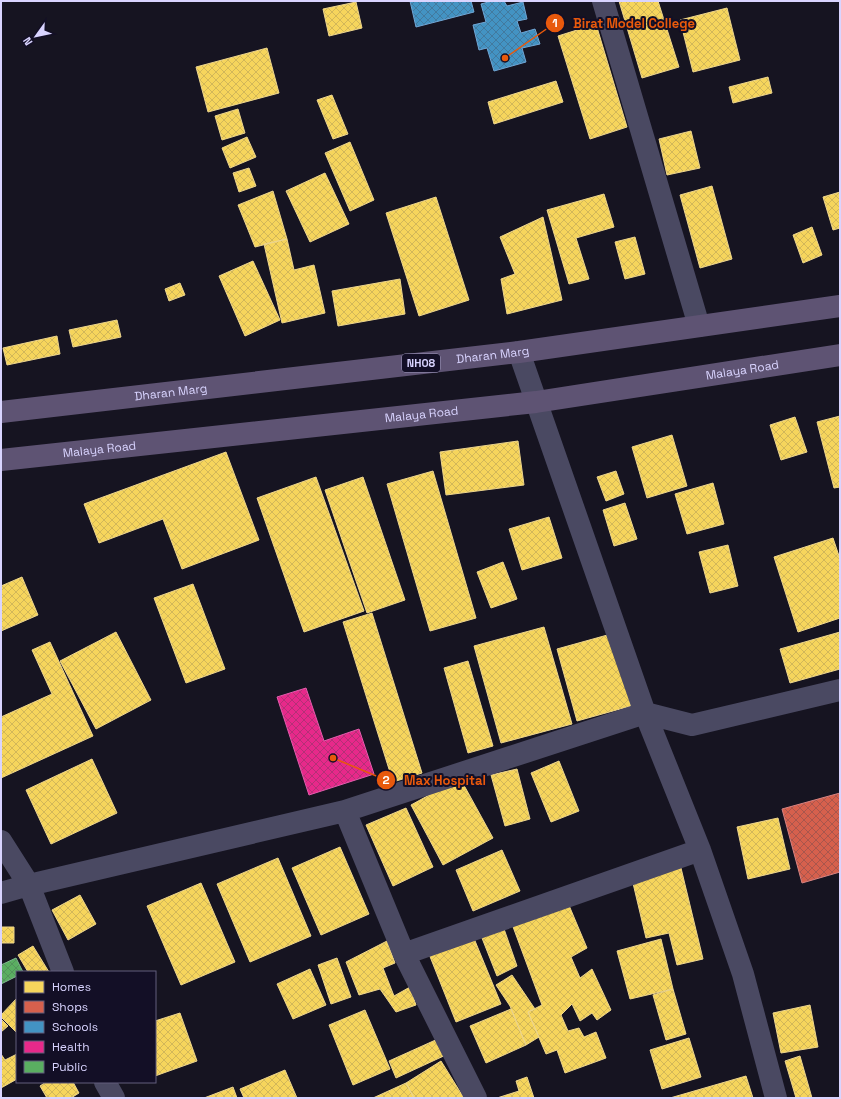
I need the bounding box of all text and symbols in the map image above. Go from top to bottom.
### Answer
callout: Birat Model College [545,11,703,36]
text: 1 [552,15,558,31]
text: Birat Model College [573,15,695,32]
north arrow [16,16,56,56]
text: N [20,35,35,48]
street label: Dharan Marg [455,343,530,367]
road number: NH08 [402,354,440,372]
street label: Malaya Road [705,357,780,384]
street label: Dharan Marg [134,380,208,404]
street label: Malaya Road [384,402,459,426]
street label: Malaya Road [62,437,137,461]
callout: Max Hospital [376,768,494,793]
text: 2 [382,772,390,788]
text: Max Hospital [404,772,486,789]
legend [16,971,156,1083]
text: Homes [52,979,91,995]
text: Shops [52,999,88,1015]
text: Schools [52,1019,98,1035]
text: Health [52,1039,90,1055]
text: Public [52,1059,87,1075]

